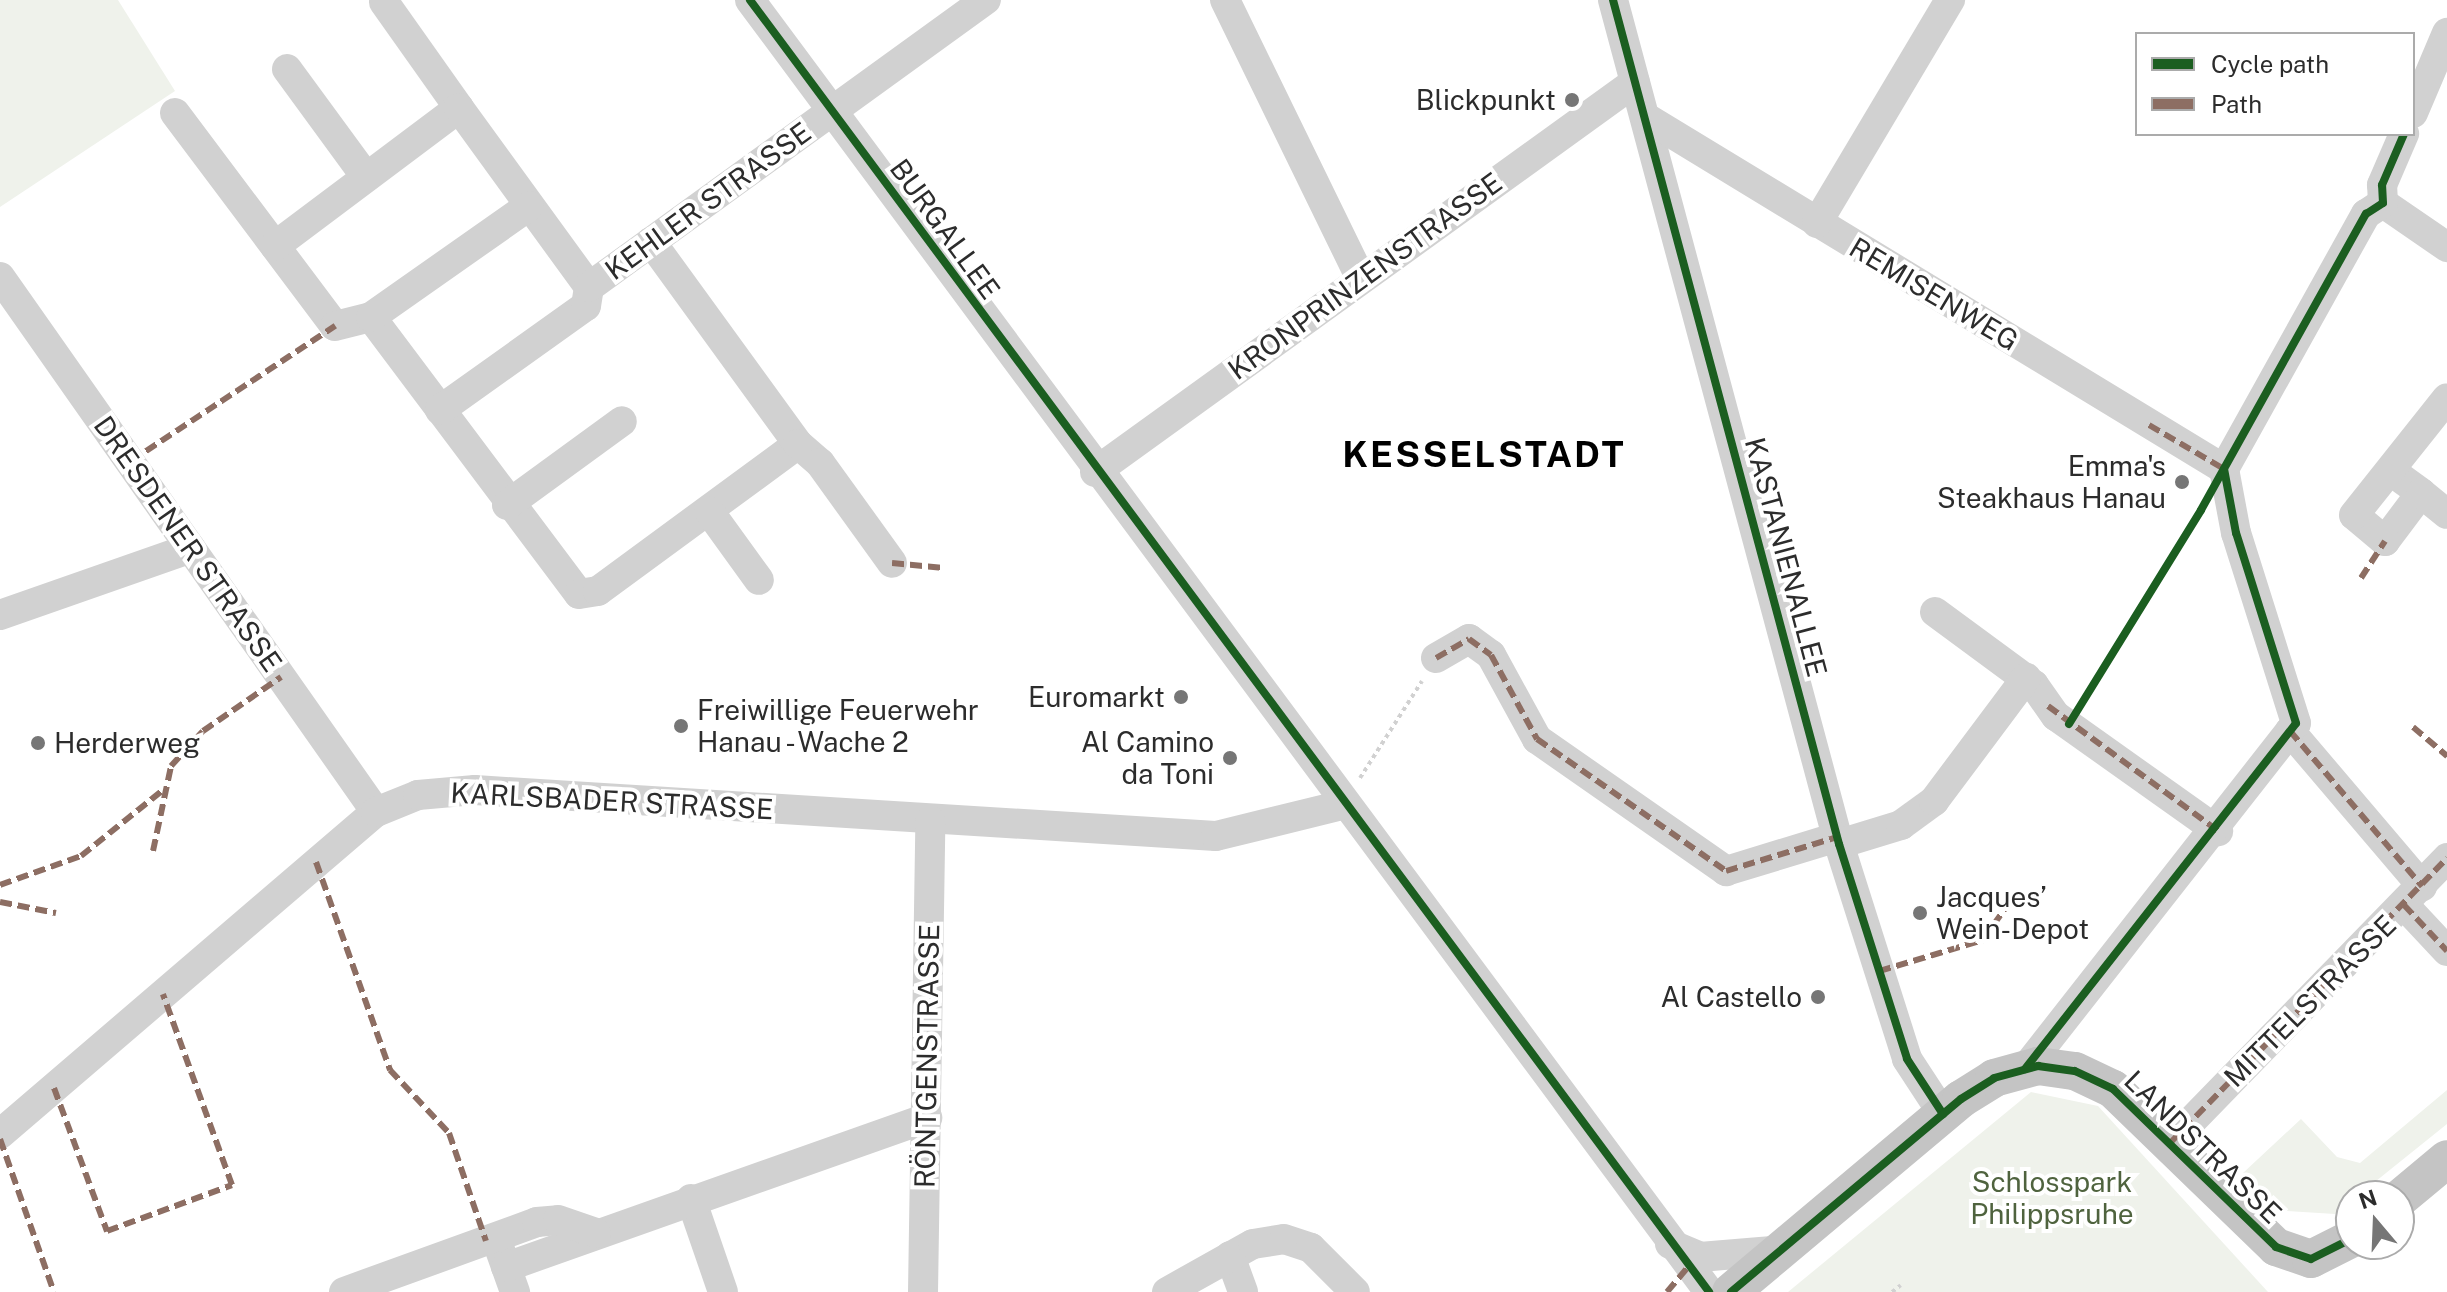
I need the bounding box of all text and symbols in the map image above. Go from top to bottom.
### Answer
legend [2135,32,2415,136]
text: Cycle path [2211,50,2329,78]
place label: Blickpunkt [1416,83,1556,117]
text: Path [2211,90,2262,118]
marker: Blickpunkt [1563,91,1581,109]
street label: KEHLER STRASSE [599,115,817,287]
street label: BURGALLEE [883,152,1007,306]
street label: KRONPRINZENSTRASSE [1222,165,1508,387]
street label: REMISENWEG [1843,230,2025,358]
street label: DRESDENER STRASSE [87,410,289,678]
district label: KESSELSTADT [1342,433,1626,477]
street label: KASTANIENALLEE [1738,434,1834,680]
place label: Emma's Steakhaus Hanau [1937,449,2166,515]
marker: Emma's Steakhaus Hanau [2173,473,2191,491]
place label: Euromarkt [1028,680,1165,714]
marker: Euromarkt [1172,688,1190,706]
place label: Freiwillige Feuerwehr Hanau - Wache 2 [697,693,979,759]
marker: Freiwillige Feuerwehr Hanau - Wache 2 [672,717,690,735]
place label: Al Camino da Toni [1081,725,1214,791]
place label: Herderweg [54,726,200,760]
marker: Herderweg [29,734,47,752]
marker: Al Camino da Toni [1221,749,1239,767]
street label: KARLSBADER STRASSE [450,776,774,826]
place label: Jacques’ Wein-Depot [1936,880,2089,946]
marker: Jacques’ Wein-Depot [1911,904,1929,922]
street label: MITTELSTRASSE [2217,908,2403,1094]
street label: RÖNTGENSTRASSE [908,924,946,1188]
place label: Al Castello [1660,980,1802,1014]
marker: Al Castello [1809,988,1827,1006]
street label: LANDSTRASSE [2118,1064,2288,1230]
park label: Schlosspark Philippsruhe [1970,1165,2134,1231]
north arrow [2335,1180,2415,1260]
text: N [2355,1184,2380,1214]

